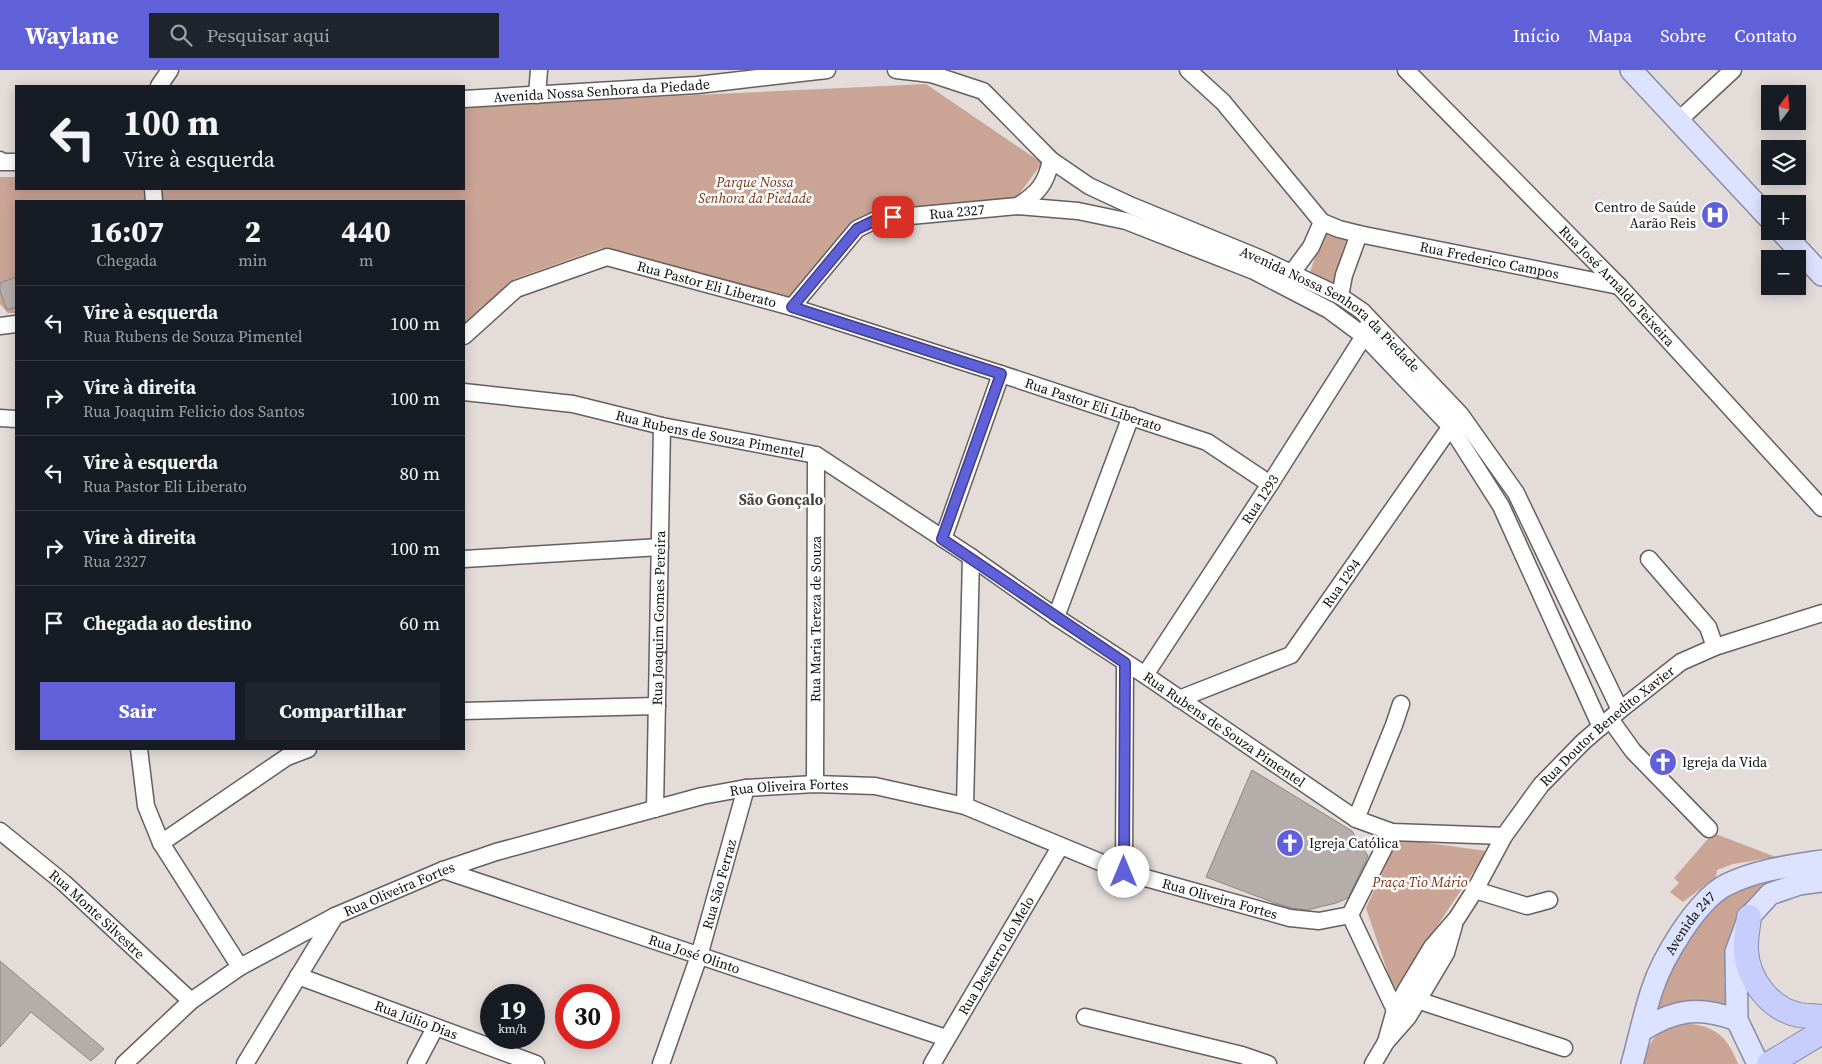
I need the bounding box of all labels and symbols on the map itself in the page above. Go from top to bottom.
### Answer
street label: Avenida Nossa Senhora da Piedade [493,74,711,107]
north arrow [1761,85,1806,130]
park label: Parque Nossa Senhora da Piedade [698,172,812,208]
pin [872,196,914,238]
place label: Centro de Saúde Aarão Reis [1595,197,1696,233]
street label: Rua 2327 [928,199,985,224]
hospital icon: Centro de Saúde Aarão Reis [1700,200,1730,230]
street label: Rua José Arnaldo Teixeira [1555,221,1680,352]
street label: Rua Frederico Campos [1418,236,1561,284]
street label: Avenida Nossa Senhora da Piedade [1237,241,1425,376]
street label: Rua Pastor Eli Liberato [635,256,779,312]
street label: Rua Pastor Eli Liberato [1022,373,1165,437]
street label: Rua Rubens de Souza Pimentel [614,405,806,463]
street label: Rua 1293 [1236,471,1284,528]
district label: São Gonçalo [739,489,824,510]
street label: Rua Joaquim Gomes Pereira [647,530,670,706]
street label: Rua Maria Tereza de Souza [805,535,826,702]
street label: Rua 1294 [1317,555,1365,612]
street label: Rua Doutor Benedito Xavier [1535,661,1679,791]
street label: Rua Rubens de Souza Pimentel [1139,667,1309,792]
church icon: Igreja da Vida [1648,747,1678,777]
place label: Igreja da Vida [1682,752,1768,772]
street label: Rua Oliveira Fortes [728,774,849,801]
church icon: Igreja Católica [1275,828,1305,858]
place label: Igreja Católica [1309,833,1400,853]
street label: Rua São Ferraz [697,836,741,932]
position arrow [1097,845,1149,897]
street label: Rua Oliveira Fortes [340,857,457,921]
street label: Rua Monte Silvestre [45,865,150,963]
park label: Praça Tio Mário [1371,872,1468,892]
street label: Rua Oliveira Fortes [1160,873,1280,924]
street label: Avenida 247 [1660,887,1720,958]
street label: Rua Desterro do Melo [953,892,1039,1019]
street label: Rua José Olinto [646,929,743,979]
speed limit sign: 30 [555,984,620,1049]
street label: Rua Júlio Dias [372,995,461,1044]

